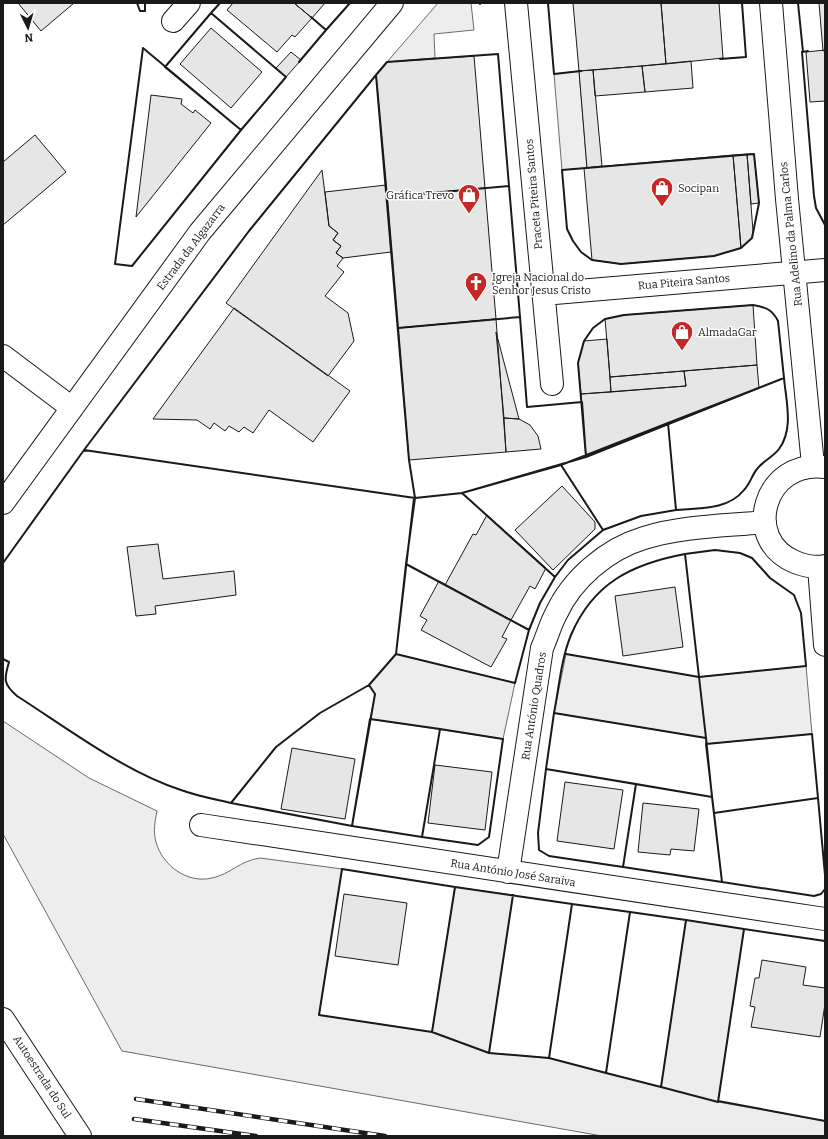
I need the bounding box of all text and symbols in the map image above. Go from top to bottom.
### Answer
north arrow [8,8,48,48]
text: N [24,31,34,44]
street label: Praceta Piteira Santos [523,138,545,250]
street label: Rua Adelino da Palma Carlos [777,161,805,307]
shop icon: Socipan [649,175,675,208]
shop icon: Gráfica Trevo [456,182,482,215]
place label: Socipan [678,182,719,195]
place label: Gráfica Trevo [386,189,454,202]
street label: Estrada da Algazarra [154,201,228,293]
church icon: Igreja Nacional do Senhor Jesus Cristo [463,270,489,303]
place label: Igreja Nacional do Senhor Jesus Cristo [492,271,591,297]
street label: Rua Piteira Santos [637,271,731,293]
shop icon: AlmadaGar [669,319,695,352]
place label: AlmadaGar [698,326,757,339]
street label: Rua António Quadros [519,651,549,761]
street label: Rua António José Saraiva [450,857,576,889]
street label: Autoestrada do Sul [10,1033,74,1121]

